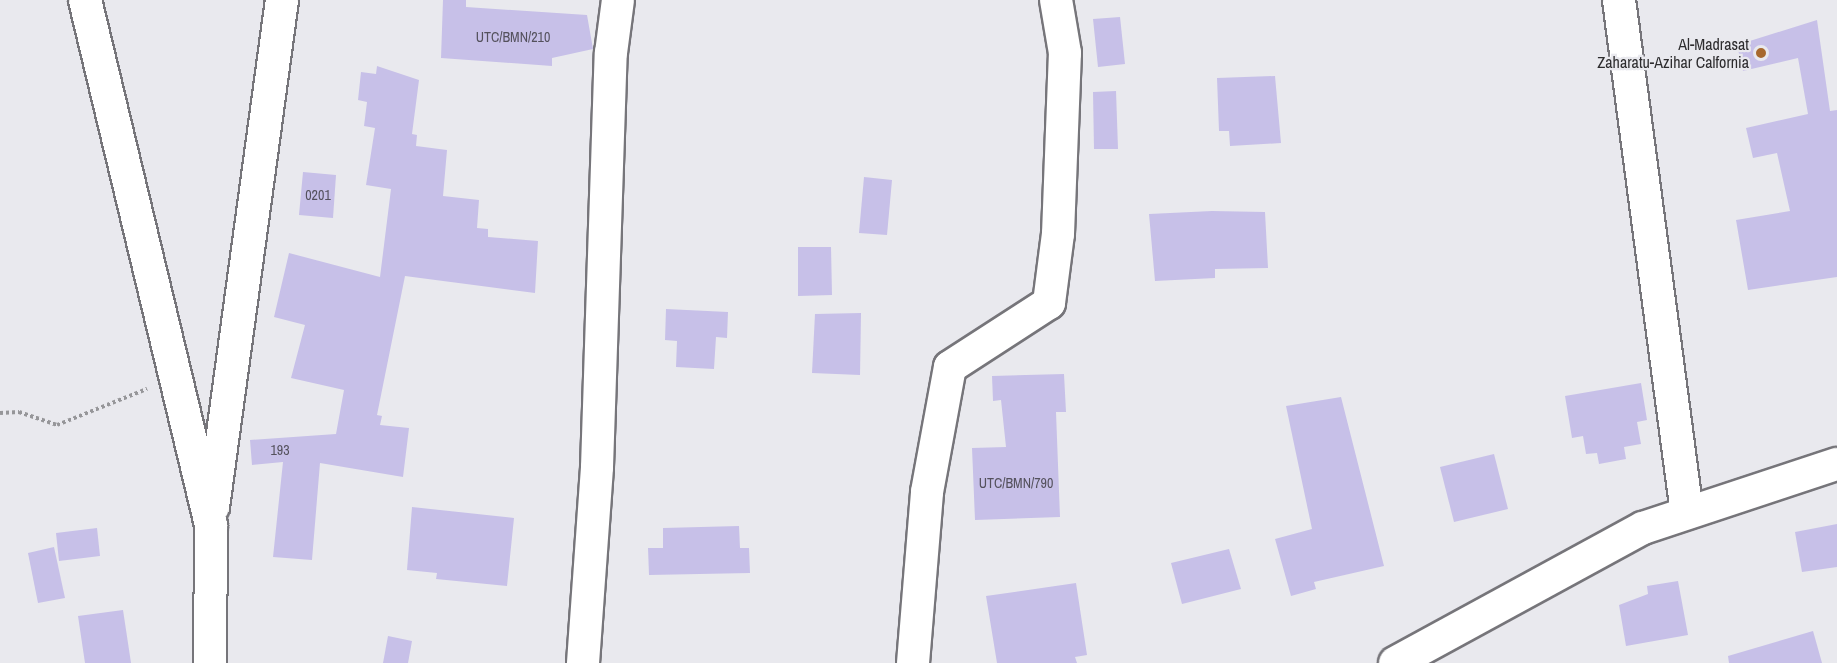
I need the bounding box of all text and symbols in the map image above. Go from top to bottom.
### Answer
house number: UTC/BMN/210 [476,29,550,45]
place label: Al-Madrasat Zaharatu-Azihar Calfornia [1597,34,1749,72]
marker: Al-Madrasat Zaharatu-Azihar Calfornia [1754,46,1768,60]
house number: 0201 [305,187,331,203]
house number: 193 [270,442,290,458]
house number: UTC/BMN/790 [979,475,1053,491]

